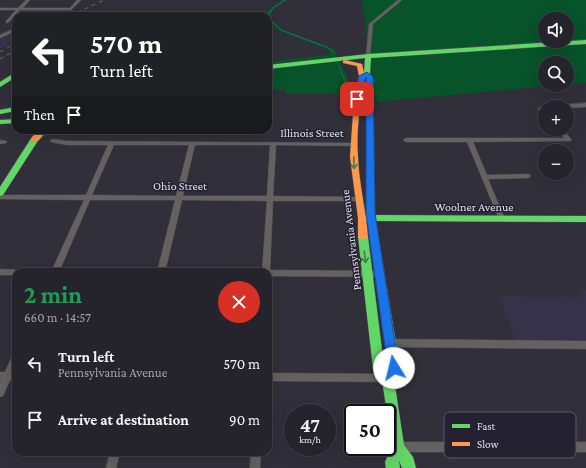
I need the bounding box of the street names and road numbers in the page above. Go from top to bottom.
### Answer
street label: Illinois Street [280,126,345,140]
street label: Ohio Street [153,179,208,193]
street label: Pennsylvania Avenue [338,189,364,291]
street label: Woolner Avenue [434,200,514,214]

